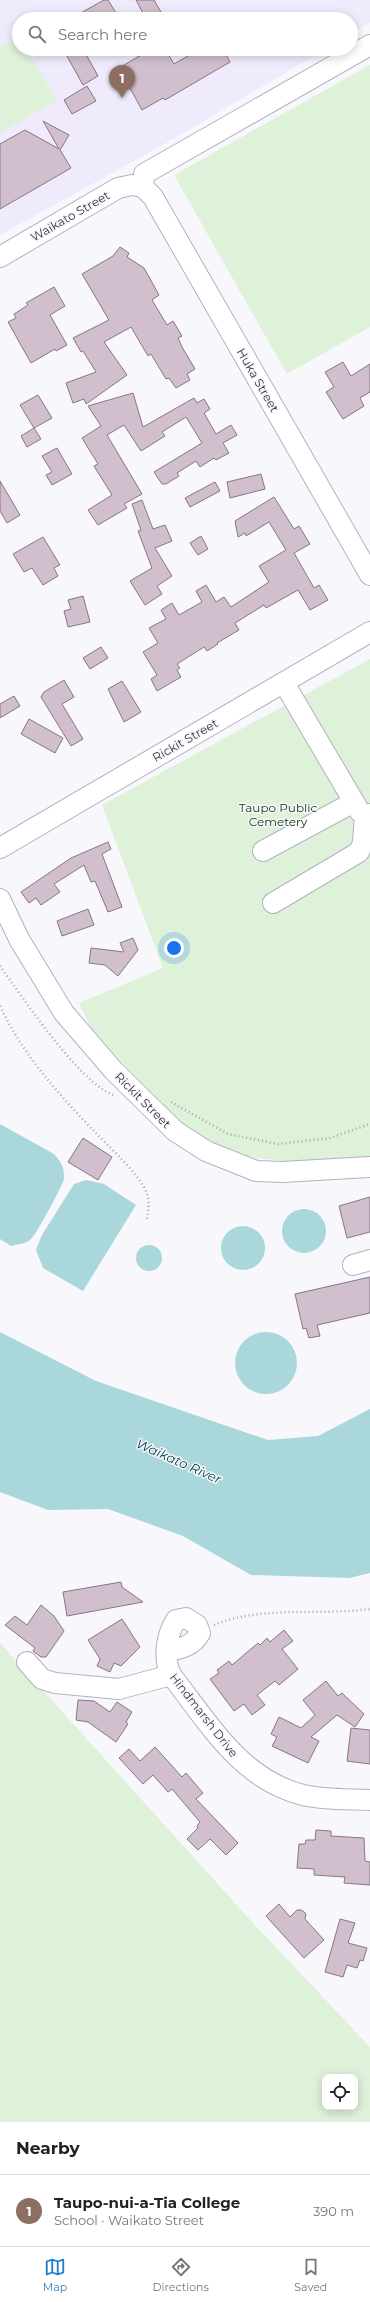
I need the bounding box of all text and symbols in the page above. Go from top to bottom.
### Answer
search box [12,12,358,56]
icon: search [26,23,48,45]
text: Search here [58,25,147,44]
pin: 1 [109,65,135,98]
street label: Waikato Street [28,187,112,245]
street label: Huka Street [234,345,282,415]
street label: Rickit Street [150,715,221,765]
park label: Taupo Public Cemetery [239,800,317,829]
your location [164,938,184,958]
street label: Rickit Street [112,1069,174,1131]
water label: Waikato River [134,1435,225,1487]
street label: Hindmarsh Drive [167,1670,241,1760]
map controls [322,2074,358,2110]
button: locate [322,2074,358,2110]
text: Nearby [16,2138,80,2158]
text: Taupo-nui-a-Tia College [54,2193,240,2212]
text: 1 [26,2203,32,2219]
text: 390 m [313,2203,354,2219]
text: School · Waikato Street [54,2212,204,2228]
tab: Map [43,2256,67,2294]
tab: Directions [153,2256,209,2294]
tab: Saved [294,2256,327,2294]

